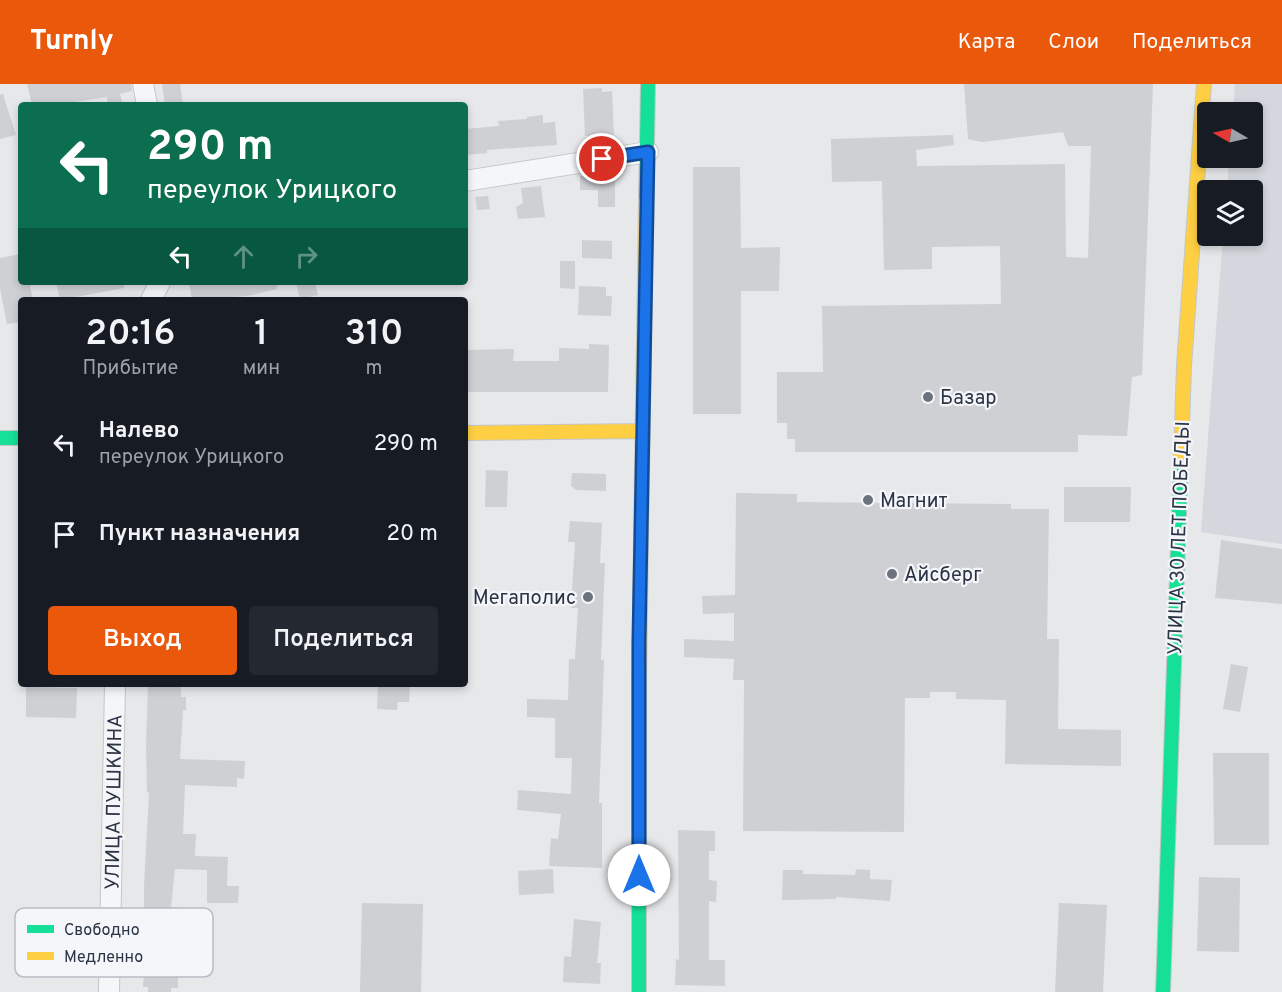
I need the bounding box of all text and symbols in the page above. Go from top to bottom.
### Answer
text: Turnly [30,24,114,60]
text: Карта [958,29,1015,56]
text: Слои [1048,29,1099,56]
text: Поделиться [1132,29,1252,56]
north arrow [1197,102,1263,168]
map controls [1197,102,1263,246]
text: 290 m [147,122,274,175]
icon: left [48,126,126,204]
pin [576,133,627,184]
icon: arrive [585,142,618,175]
text: переулок Урицкого [147,174,397,208]
button: layers [1197,180,1263,246]
icon: left [164,240,197,273]
icon: ahead [227,240,260,273]
icon: right [290,240,323,273]
text: 20:16 [85,312,175,358]
text: 1 [254,312,268,358]
text: 310 [344,312,404,358]
text: Прибытие [82,356,178,382]
text: мин [243,356,280,382]
text: m [366,356,382,382]
place label: Базар [940,386,997,412]
marker: Базар [921,390,935,404]
text: Налево [99,418,179,445]
street label: УЛИЦА 30 ЛЕТ ПОБЕДЫ [1163,421,1197,656]
icon: left [48,428,81,461]
text: 290 m [374,431,438,458]
text: переулок Урицкого [99,445,284,471]
place label: Магнит [880,489,948,515]
marker: Магнит [861,493,875,507]
icon: arrive [48,518,81,551]
text: Пункт назначения [99,521,300,548]
text: 20 m [387,521,438,548]
place label: Айсберг [904,563,982,589]
marker: Айсберг [885,567,899,581]
place label: Мегаполис [473,586,576,612]
marker: Мегаполис [581,590,595,604]
button: Выход [48,606,237,675]
button: Поделиться [249,606,438,675]
street label: УЛИЦА ПУШКИНА [100,714,130,890]
position arrow [607,843,671,907]
legend [15,908,213,977]
text: Свободно [64,921,140,941]
text: Медленно [64,948,143,968]

